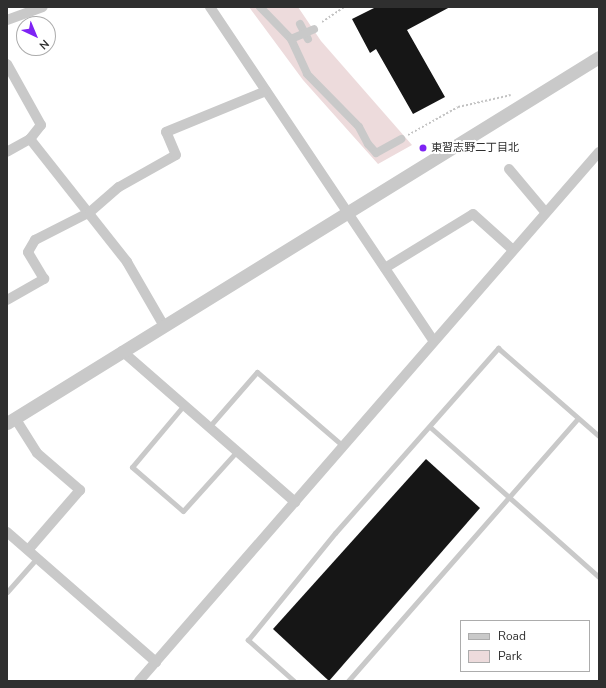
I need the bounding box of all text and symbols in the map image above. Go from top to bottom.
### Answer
north arrow [16,16,56,56]
text: N [36,36,52,53]
place label: 東習志野二丁目北 [431,141,519,155]
marker: 東習志野二丁目北 [418,143,428,153]
legend [460,620,590,672]
text: Road [498,628,526,644]
text: Park [498,648,522,664]

